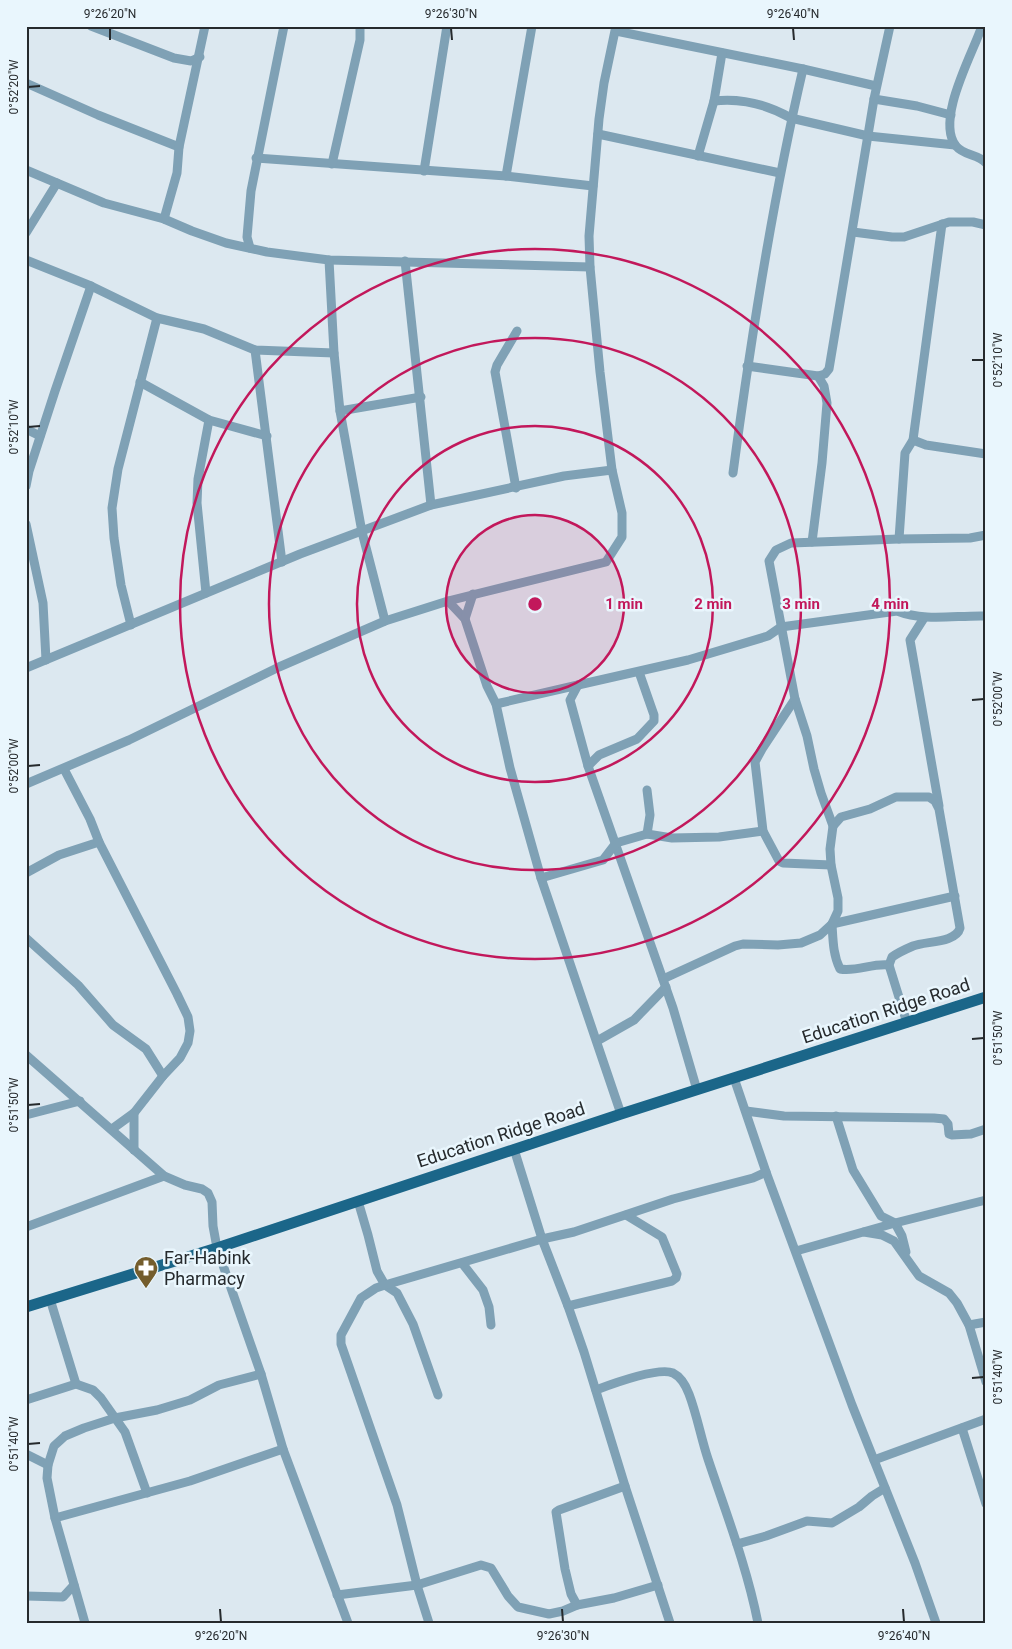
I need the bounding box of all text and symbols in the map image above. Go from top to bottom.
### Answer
text: 9°26'20"N [84,7,136,21]
text: 9°26'30"N [425,7,477,21]
text: 9°26'40"N [767,7,819,21]
text: 0°52'20"W [7,59,21,114]
text: 0°52'10"W [991,332,1005,387]
text: 0°52'10"W [7,399,21,454]
centre of rings [526,595,544,613]
text: 1 min [605,595,643,613]
text: 2 min [694,595,732,613]
text: 3 min [782,595,820,613]
text: 4 min [871,595,909,613]
text: 0°52'00"W [991,671,1005,726]
text: 0°52'00"W [7,738,21,793]
street label: Education Ridge Road [799,973,972,1048]
text: 0°51'50"W [991,1010,1005,1065]
text: 0°51'50"W [7,1077,21,1132]
street label: Education Ridge Road [414,1097,587,1172]
place label: Far-Habink Pharmacy [164,1247,252,1289]
pharmacy icon: Far-Habink Pharmacy [133,1255,159,1289]
text: 0°51'40"W [991,1349,1005,1404]
text: 0°51'40"W [7,1416,21,1471]
text: 9°26'20"N [195,1629,247,1643]
text: 9°26'30"N [537,1629,589,1643]
text: 9°26'40"N [878,1629,930,1643]

